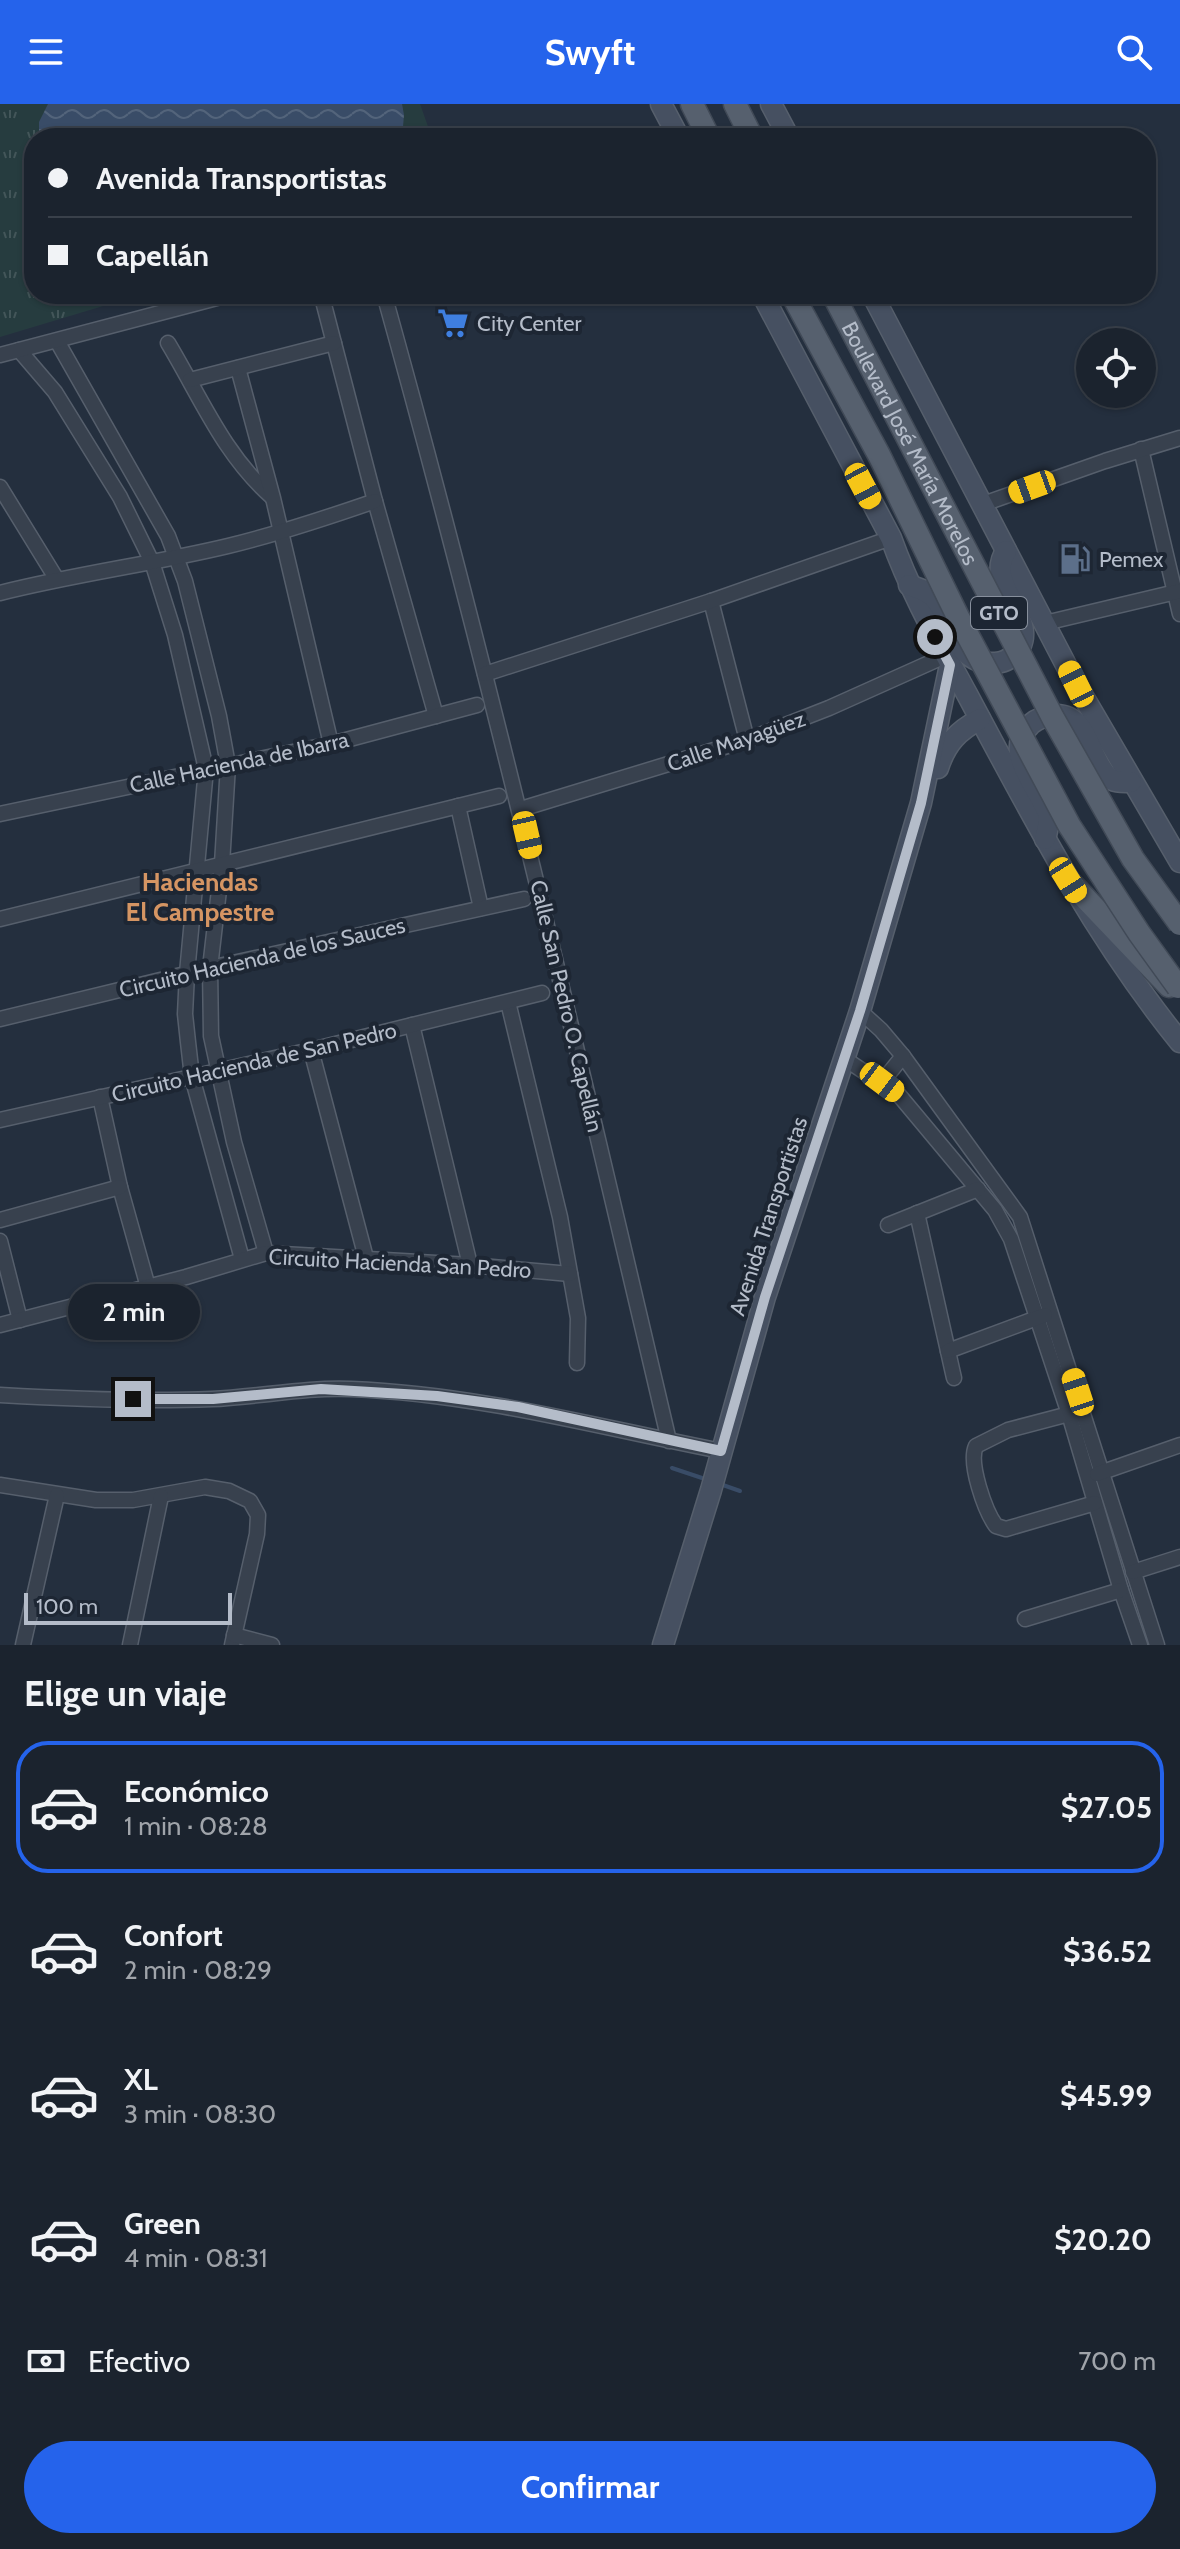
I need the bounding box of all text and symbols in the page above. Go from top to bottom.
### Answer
icon: menu [24,30,68,74]
text: Swyft [545,30,635,74]
icon: search [1112,30,1156,74]
text: Avenida Transportistas [96,160,387,197]
text: Capellán [96,237,209,274]
supermarket icon: City Center [436,306,470,340]
place label: City Center [477,310,582,337]
street label: Boulevard José María Morelos [836,317,984,570]
map controls [1076,328,1156,408]
button: locate [1076,328,1156,408]
car [841,459,885,513]
car [1005,468,1059,506]
fuel station icon: Pemex [1058,542,1092,576]
place label: Pemex [1099,546,1164,573]
road number: GTO [971,597,1027,629]
route start [917,619,953,655]
car [1055,657,1097,711]
street label: Calle Mayagüez [664,705,809,778]
street label: Calle Hacienda de Ibarra [127,726,352,799]
car [510,809,544,861]
car [1045,853,1091,907]
district label: Haciendas El Campestre [126,866,274,928]
street label: Calle San Pedro O. Capellán [524,877,609,1135]
street label: Circuito Hacienda de los Sauces [116,911,408,1004]
street label: Circuito Hacienda de San Pedro [109,1017,399,1108]
car [856,1058,908,1106]
street label: Avenida Transportistas [724,1113,813,1319]
street label: Circuito Hacienda San Pedro [268,1243,532,1284]
callout: 2 min [67,1283,199,1339]
text: 2 min [103,1296,165,1328]
car [1059,1365,1097,1419]
route end [115,1381,151,1417]
scale bar [24,1589,232,1625]
text: 100 m [36,1593,98,1620]
text: Elige un viaje [24,1671,227,1715]
icon: car [28,1771,100,1843]
text: Económico [124,1773,269,1810]
text: $27.05 [1061,1789,1152,1826]
text: 1 min · 08:28 [124,1810,268,1842]
icon: car [28,1915,100,1987]
text: Confort [124,1917,223,1954]
text: $36.52 [1063,1933,1152,1970]
text: 2 min · 08:29 [124,1954,272,1986]
icon: car [28,2059,100,2131]
text: XL [124,2061,158,2098]
text: $45.99 [1060,2077,1152,2114]
text: 3 min · 08:30 [124,2098,276,2130]
icon: car [28,2203,100,2275]
text: Green [124,2205,201,2242]
text: $20.20 [1054,2221,1152,2258]
text: 4 min · 08:31 [124,2242,267,2274]
icon: cash [24,2339,68,2383]
text: Efectivo [88,2343,190,2380]
text: 700 m [1078,2345,1156,2377]
button: Confirmar [24,2441,1156,2533]

